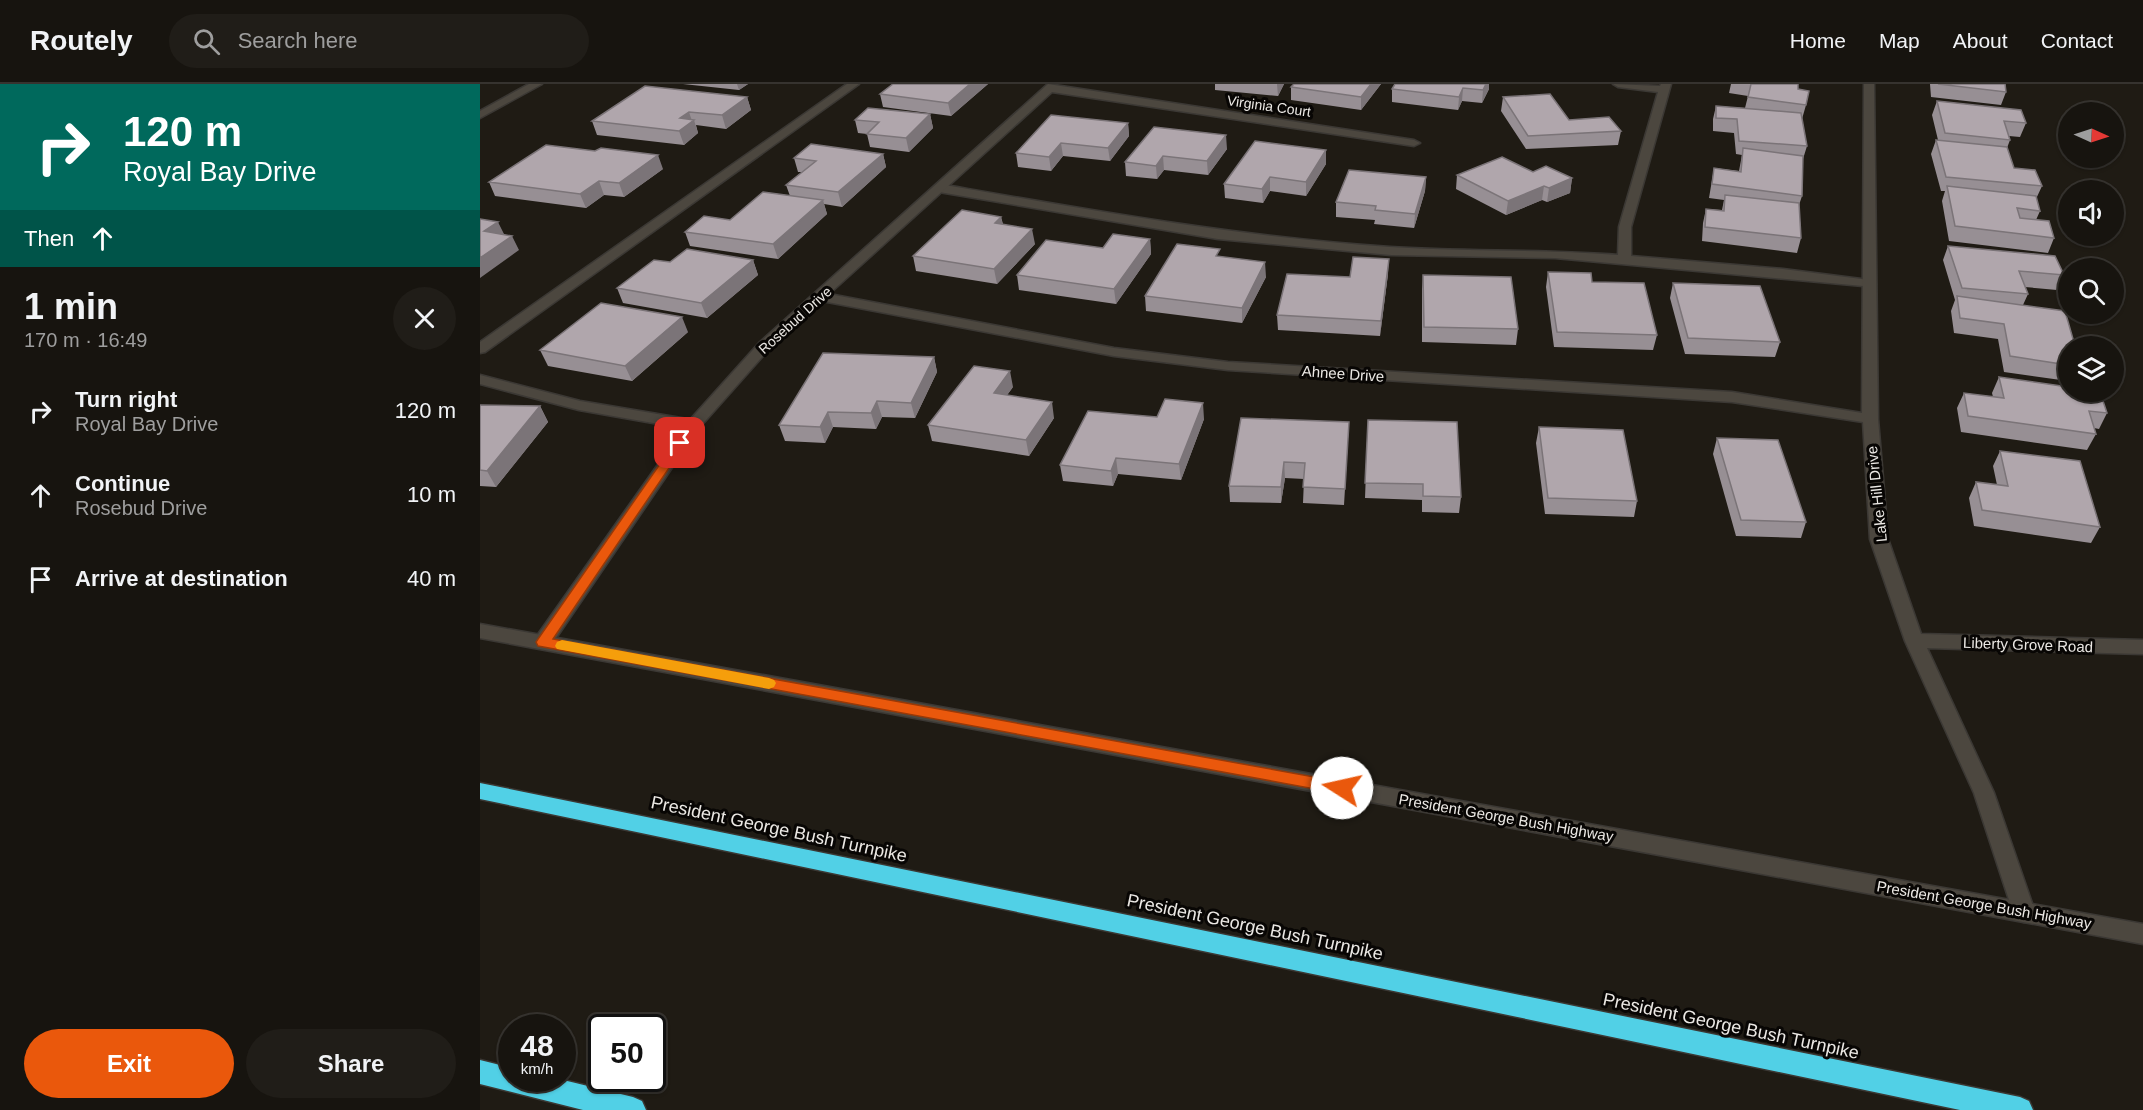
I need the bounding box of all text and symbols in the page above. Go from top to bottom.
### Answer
search box [169,14,589,68]
text: Routely [30,25,133,56]
icon: search [190,25,223,58]
text: Search here [238,28,358,53]
text: Home [1790,29,1846,52]
text: Map [1879,29,1920,52]
text: About [1953,29,2008,52]
text: Contact [2041,29,2113,52]
street label: Virginia Court [1226,92,1312,120]
north arrow [2058,102,2124,168]
map controls [2058,102,2124,402]
icon: right [24,108,102,186]
text: 120 m [123,108,242,155]
text: Royal Bay Drive [123,157,317,187]
button: sound [2058,180,2124,246]
icon: ahead [86,222,119,255]
text: Then [24,226,74,251]
button: search [2058,258,2124,324]
street label: Rosebud Drive [755,283,835,357]
text: 1 min [24,286,118,327]
button: close [393,287,456,350]
text: 170 m · 16:49 [24,329,147,351]
button: layers [2058,336,2124,402]
street label: Ahnee Drive [1301,362,1385,385]
text: Turn right [75,387,177,412]
icon: right [24,395,57,428]
text: 120 m [395,398,456,423]
text: Royal Bay Drive [75,413,218,435]
pin [654,417,705,468]
icon: arrive [663,426,696,459]
street label: Lake Hill Drive [1863,445,1890,543]
text: Continue [75,471,170,496]
icon: ahead [24,479,57,512]
text: 10 m [407,482,456,507]
text: Rosebud Drive [75,497,207,519]
icon: arrive [24,563,57,596]
text: Arrive at destination [75,566,288,591]
text: 40 m [407,566,456,591]
street label: Liberty Grove Road [1963,634,2093,655]
position arrow [1310,756,1374,820]
street label: President George Bush Highway [1397,790,1615,845]
street label: President George Bush Turnpike [649,792,909,866]
street label: President George Bush Highway [1875,877,2093,932]
street label: President George Bush Turnpike [1125,890,1385,964]
street label: President George Bush Turnpike [1601,989,1861,1063]
speed limit sign: 50 [588,1014,666,1092]
button: Exit [24,1029,234,1098]
button: Share [246,1029,456,1098]
text: 48 [520,1029,554,1062]
text: km/h [521,1060,553,1077]

